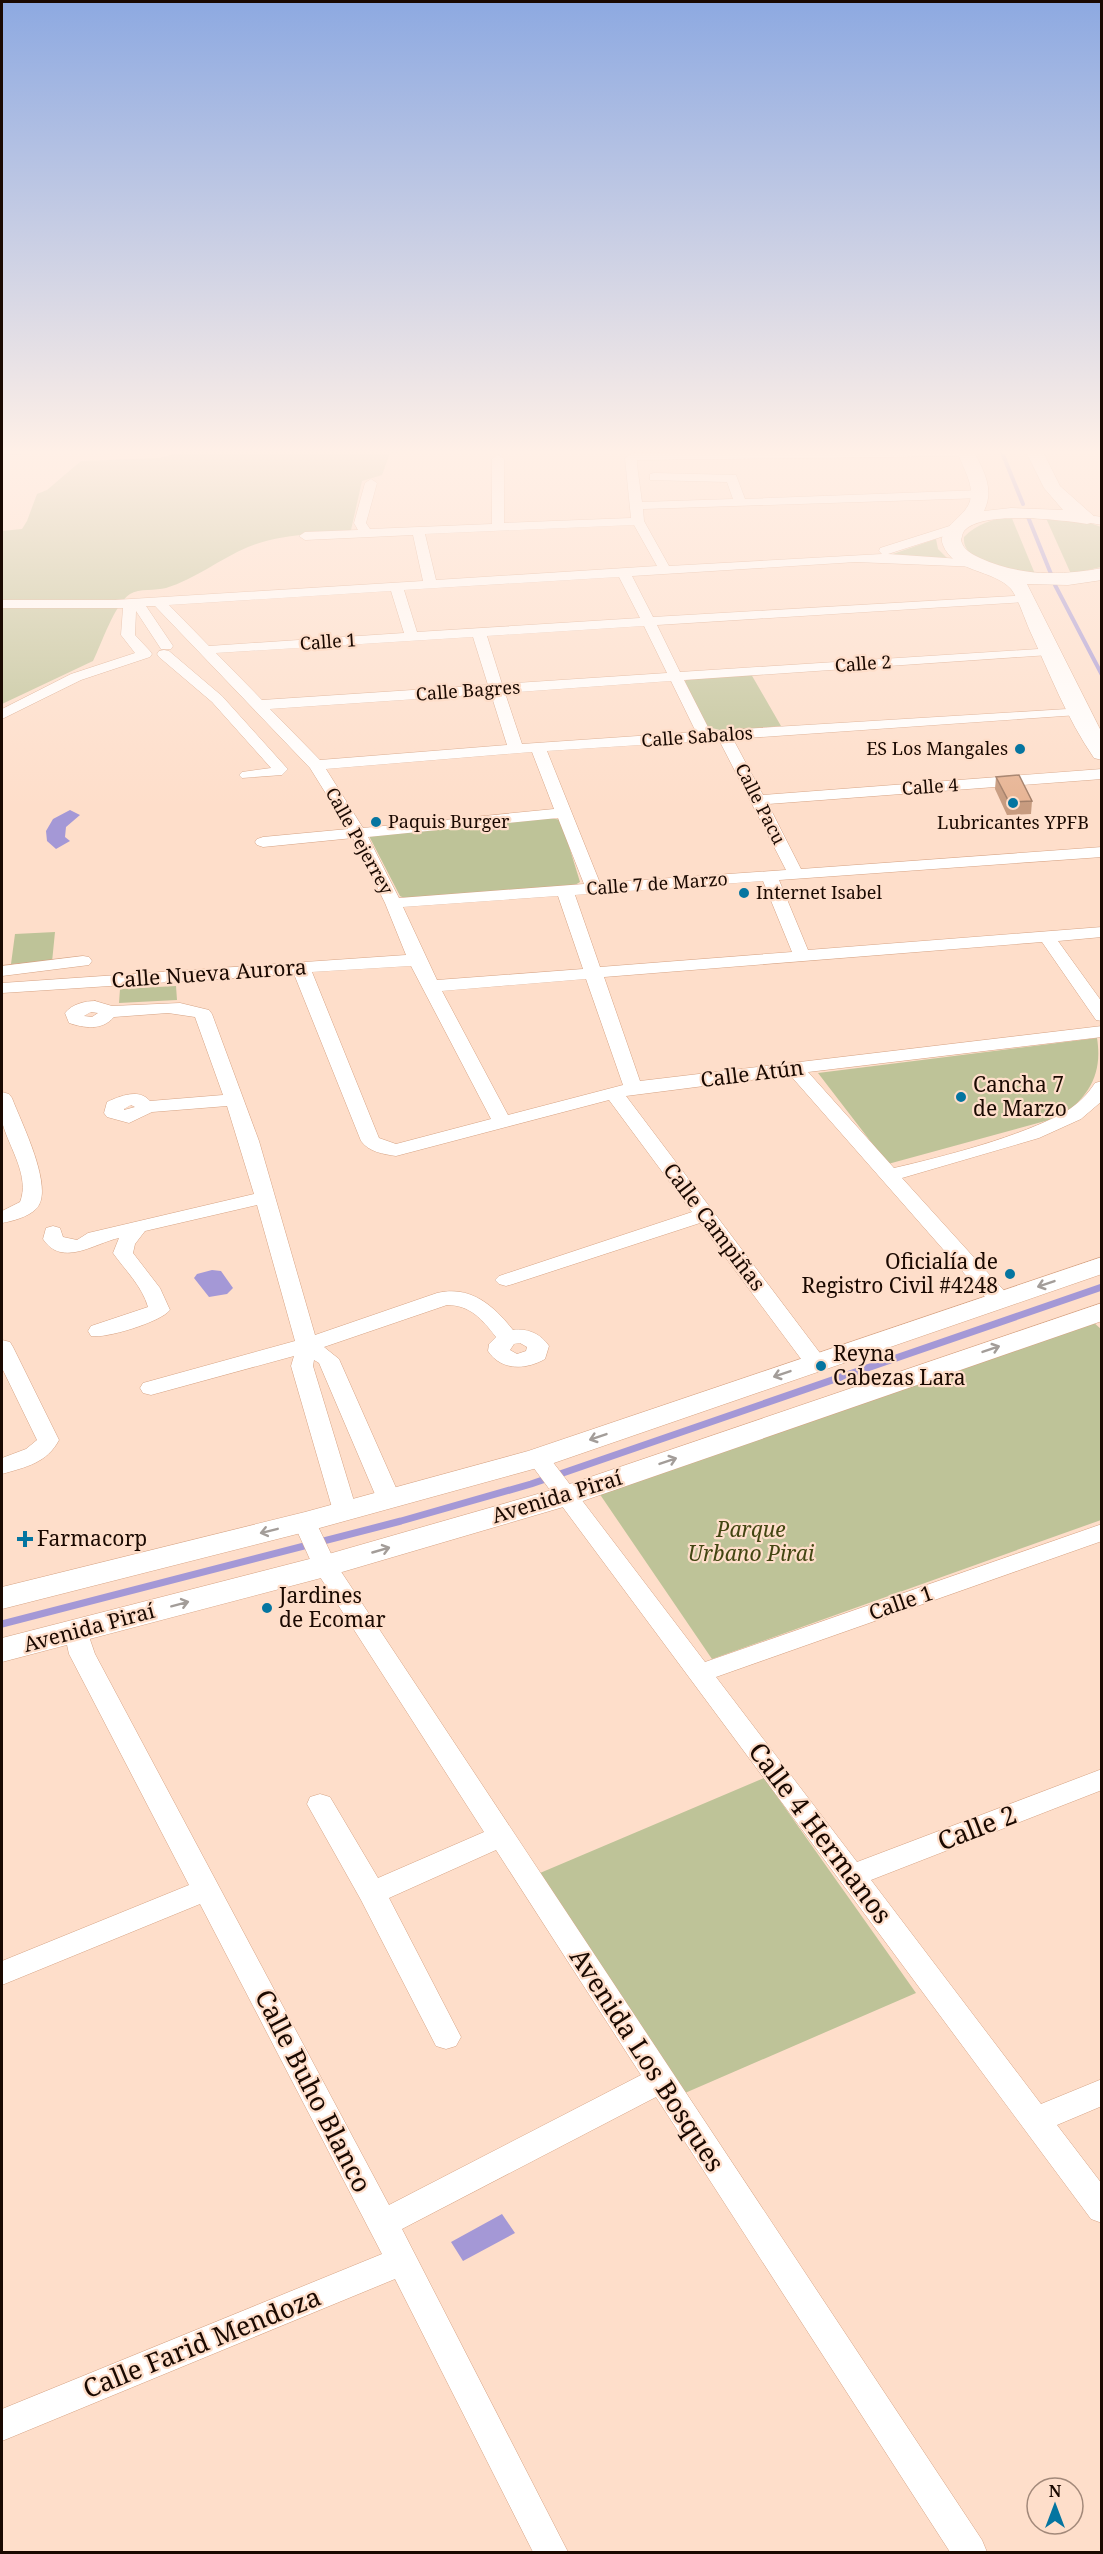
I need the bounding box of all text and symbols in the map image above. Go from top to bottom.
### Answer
street label: Calle 1 [299,627,357,655]
street label: Calle 2 [834,649,892,677]
street label: Calle Bagres [415,674,521,706]
street label: Calle Sabalos [640,720,754,752]
place label: ES Los Mangales [866,736,1008,760]
marker: ES Los Mangales [1013,742,1027,756]
street label: Calle Pacu [730,759,792,849]
street label: Calle 4 [901,772,959,800]
street label: Calle Pejerrey [321,783,400,899]
marker: Lubricantes YPFB [1006,796,1020,810]
place label: Paquis Burger [388,809,510,833]
place label: Lubricantes YPFB [937,810,1089,834]
marker: Paquis Burger [369,815,383,829]
street label: Calle 7 de Marzo [585,866,729,900]
place label: Internet Isabel [756,880,882,904]
marker: Internet Isabel [737,886,751,900]
street label: Calle Nueva Aurora [110,952,307,994]
street label: Calle Atún [699,1053,805,1093]
place label: Cancha 7 de Marzo [973,1070,1067,1122]
marker: Cancha 7 de Marzo [954,1090,968,1104]
street label: Calle Campiñas [657,1157,772,1296]
place label: Oficialía de Registro Civil #4248 [801,1247,998,1299]
marker: Oficialía de Registro Civil #4248 [1003,1267,1017,1281]
one-way arrow [1037,1279,1056,1290]
place label: Reyna Cabezas Lara [833,1339,966,1391]
one-way arrow [981,1342,1000,1353]
marker: Reyna Cabezas Lara [814,1359,828,1373]
one-way arrow [773,1369,792,1380]
one-way arrow [589,1433,608,1444]
one-way arrow [658,1454,677,1465]
street label: Avenida Piraí [488,1463,626,1529]
park label: Parque Urbano Pirai [688,1515,815,1567]
place label: Farmacorp [37,1524,147,1552]
one-way arrow [260,1526,279,1537]
marker: Farmacorp [18,1532,32,1546]
one-way arrow [371,1544,390,1555]
street label: Calle 1 [865,1578,937,1626]
place label: Jardines de Ecomar [278,1581,386,1633]
street label: Avenida Piraí [20,1596,158,1658]
one-way arrow [170,1597,189,1609]
marker: Jardines de Ecomar [260,1601,274,1615]
street label: Calle 4 Hermanos [741,1734,901,1930]
street label: Calle 2 [932,1796,1021,1859]
street label: Avenida Los Bosques [562,1941,734,2178]
street label: Calle Buho Blanco [247,1983,381,2198]
street label: Calle Farid Mendoza [77,2278,326,2406]
north arrow [1025,2476,1085,2536]
text: N [1049,2480,1062,2502]

